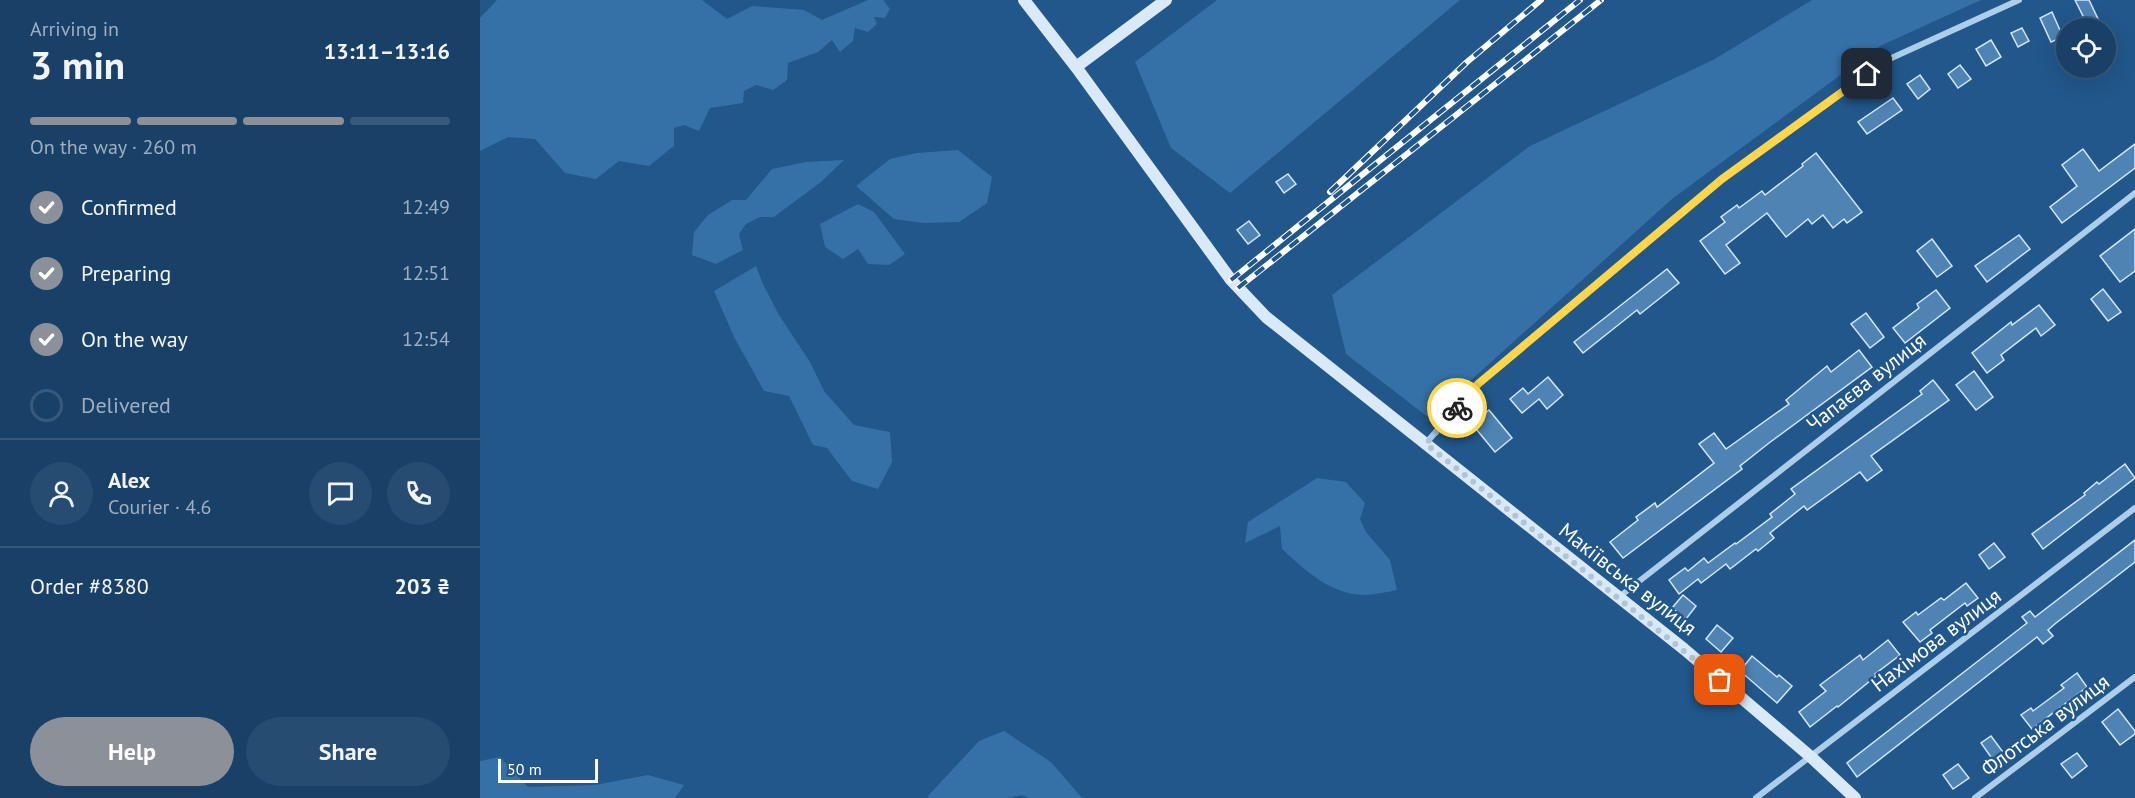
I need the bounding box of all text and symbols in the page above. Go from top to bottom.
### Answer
text: Arriving in [30,16,119,42]
map controls [2056,18,2116,78]
button: locate [2056,18,2116,78]
text: 13:11–13:16 [324,37,450,65]
text: 3 min [30,39,125,90]
pin [1841,48,1892,99]
icon: home [1850,57,1883,90]
text: On the way · 260 m [30,134,197,160]
icon: check [30,191,63,224]
text: Confirmed [81,193,177,221]
text: 12:49 [402,194,450,220]
icon: check [30,257,63,290]
text: Preparing [81,259,171,287]
text: 12:51 [402,260,450,286]
icon: check [30,323,63,356]
text: On the way [81,325,188,353]
text: 12:54 [402,326,450,352]
street label: Чапаєва вулиця [1801,327,1931,437]
courier [1427,378,1487,438]
text: Delivered [81,391,171,419]
icon: bike [1441,392,1474,425]
button: person [30,462,93,525]
button: chat [309,462,372,525]
button: phone [387,462,450,525]
text: Alex [108,466,150,494]
text: Courier · 4.6 [108,494,211,520]
street label: Макіївська вулиця [1554,517,1702,641]
text: Order #8380 [30,572,149,600]
text: 203 ₴ [395,572,450,600]
street label: Нахімова вулиця [1866,582,2006,698]
pin [1694,654,1745,705]
icon: bag [1703,663,1736,696]
street label: Флотська вулиця [1975,668,2115,782]
button: Help [30,717,234,786]
button: Share [246,717,450,786]
scale bar [498,756,598,784]
text: 50 m [507,759,542,779]

